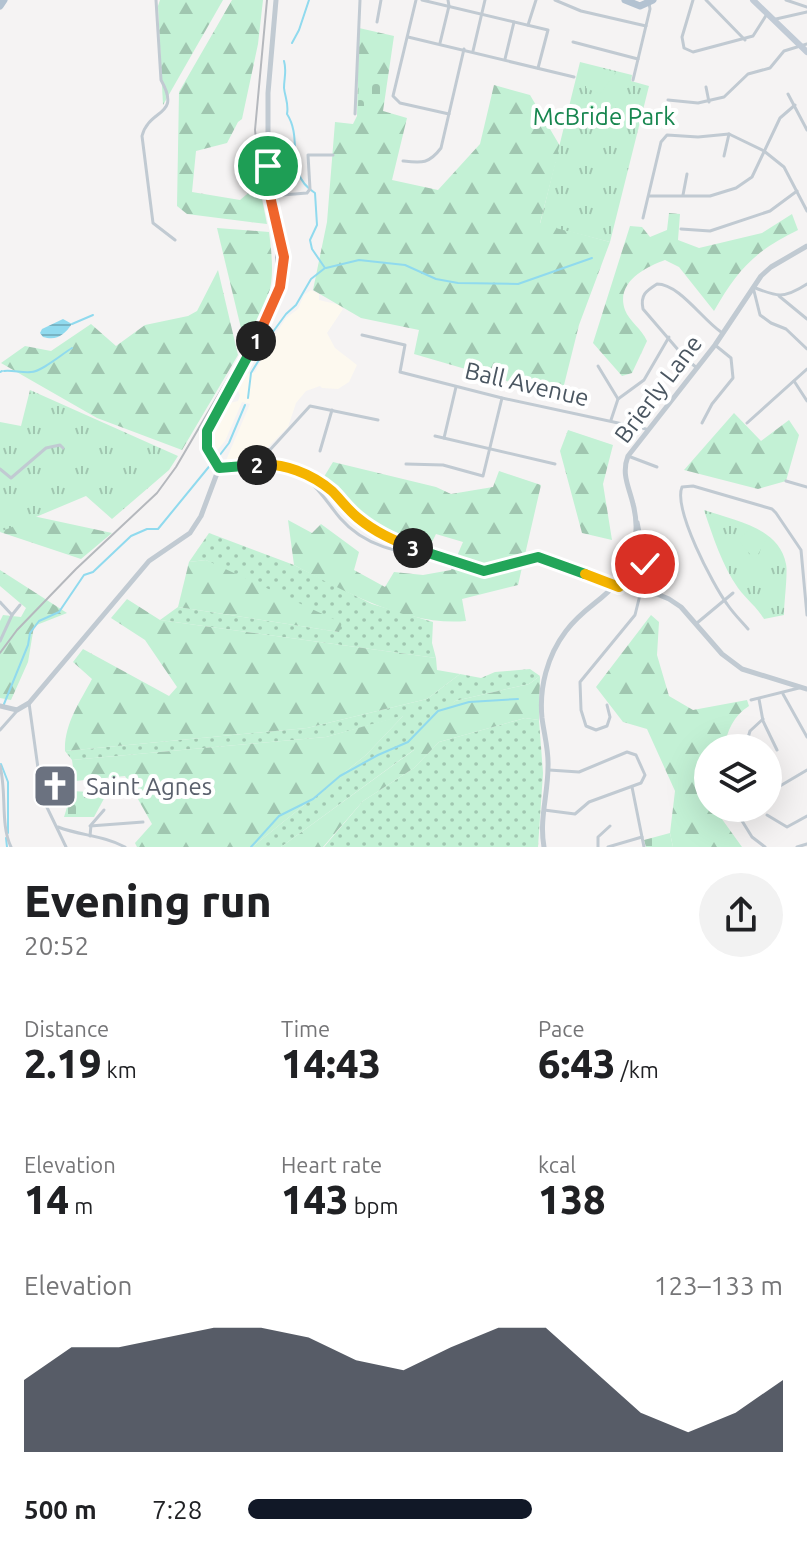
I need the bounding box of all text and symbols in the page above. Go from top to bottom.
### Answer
park label: McBride Park [533,103,675,130]
pin [234,132,302,200]
icon: arrive [246,144,290,188]
pin: 1 [236,321,276,361]
text: 1 [250,328,262,353]
street label: Brierly Lane [609,330,707,448]
street label: Ball Avenue [462,357,592,411]
pin: 2 [237,445,277,485]
text: 2 [251,452,263,477]
pin: 3 [393,528,433,568]
pin [611,530,679,598]
text: 3 [407,535,419,560]
icon: check [623,542,667,586]
map controls [694,734,782,822]
button: layers [694,734,782,822]
church icon: Saint Agnes [31,762,79,810]
place label: Saint Agnes [86,773,212,800]
button: share [699,873,783,957]
text: Evening run [24,876,272,925]
text: 20:52 [24,931,89,960]
text: Distance [24,1016,109,1041]
text: Time [281,1016,330,1041]
text: Pace [538,1016,585,1041]
text: 2.19 [24,1041,102,1086]
text: 14:43 [281,1041,381,1086]
text: 6:43 [538,1041,616,1086]
text: km [102,1057,137,1082]
text: /km [616,1057,659,1082]
text: Elevation [24,1152,116,1177]
text: Heart rate [281,1152,382,1177]
text: kcal [538,1152,576,1177]
text: 14 [24,1177,69,1222]
text: 143 [281,1177,349,1222]
text: 138 [538,1177,606,1222]
text: m [69,1193,93,1218]
text: bpm [349,1193,398,1218]
text: Elevation [24,1271,132,1300]
text: 123–133 m [654,1271,783,1300]
text: 500 m [24,1495,97,1524]
text: 7:28 [152,1495,202,1524]

